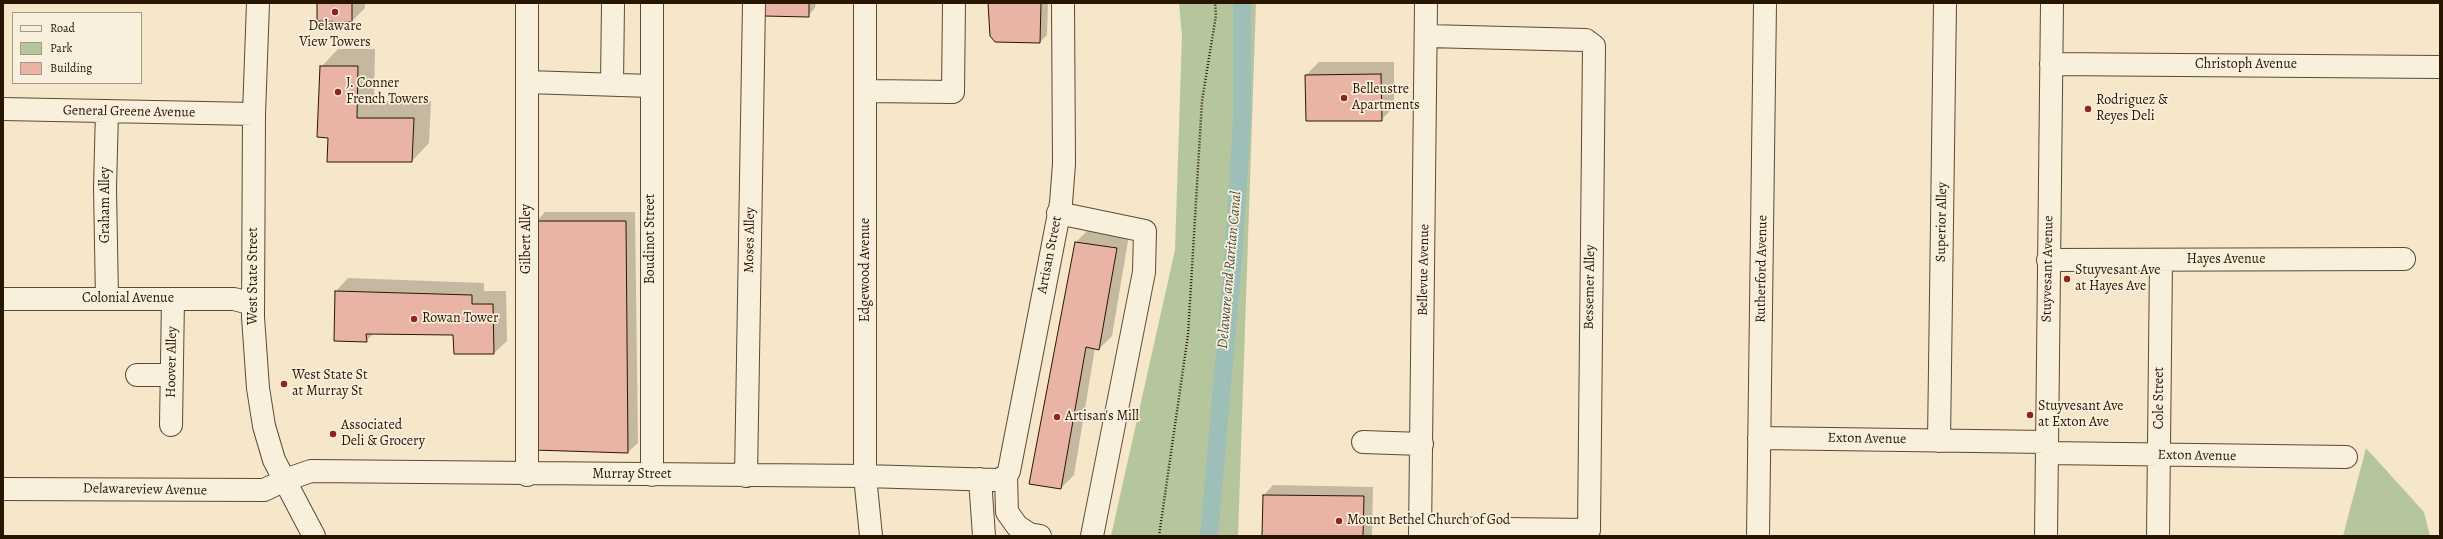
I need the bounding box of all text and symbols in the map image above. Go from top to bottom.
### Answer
marker: Delaware View Towers [330,7,340,17]
legend [12,12,142,84]
place label: Delaware View Towers [299,19,371,52]
text: Road [50,20,75,36]
text: Park [50,40,73,56]
street label: Christoph Avenue [2195,57,2297,73]
text: Building [50,60,92,76]
place label: J. Conner French Towers [346,76,429,108]
place label: Belleustre Apartments [1352,82,1420,114]
marker: J. Conner French Towers [333,87,343,97]
marker: Belleustre Apartments [1339,93,1349,103]
place label: Rodriguez & Reyes Deli [2096,93,2168,126]
street label: General Greene Avenue [63,102,195,122]
marker: Rodriguez & Reyes Deli [2083,104,2093,114]
street label: Graham Alley [98,167,114,243]
street label: Superior Alley [1933,182,1951,262]
water label: Delaware and Raritan Canal [1214,190,1246,350]
street label: Boudinot Street [643,194,659,284]
street label: Gilbert Alley [519,204,535,274]
street label: Moses Alley [741,207,759,273]
street label: Artisan Street [1034,215,1066,295]
street label: Rutherford Avenue [1753,215,1771,323]
street label: Stuyvesant Avenue [2039,215,2057,323]
street label: Edgewood Avenue [858,218,874,322]
street label: Bellevue Avenue [1415,224,1433,316]
street label: West State Street [246,227,262,325]
street label: Bessemer Alley [1581,244,1599,330]
street label: Hayes Avenue [2187,252,2265,268]
place label: Stuyvesant Ave at Hayes Ave [2075,263,2161,296]
marker: Stuyvesant Ave at Hayes Ave [2062,274,2072,284]
street label: Colonial Avenue [82,291,174,307]
place label: Rowan Tower [422,311,498,327]
marker: Rowan Tower [409,314,419,324]
street label: Hoover Alley [163,326,181,398]
street label: Cole Street [2152,367,2168,429]
place label: West State St at Murray St [292,368,368,400]
marker: West State St at Murray St [279,379,289,389]
place label: Stuyvesant Ave at Exton Ave [2038,399,2124,432]
place label: Artisan's Mill [1065,409,1139,425]
marker: Stuyvesant Ave at Exton Ave [2025,410,2035,420]
marker: Artisan's Mill [1052,412,1062,422]
place label: Associated Deli & Grocery [341,418,425,450]
marker: Associated Deli & Grocery [328,429,338,439]
street label: Exton Avenue [1828,430,1906,448]
street label: Exton Avenue [2158,447,2236,465]
street label: Murray Street [592,467,672,483]
street label: Delawareview Avenue [83,481,207,499]
place label: Mount Bethel Church of God [1347,513,1510,529]
marker: Mount Bethel Church of God [1334,516,1344,526]

